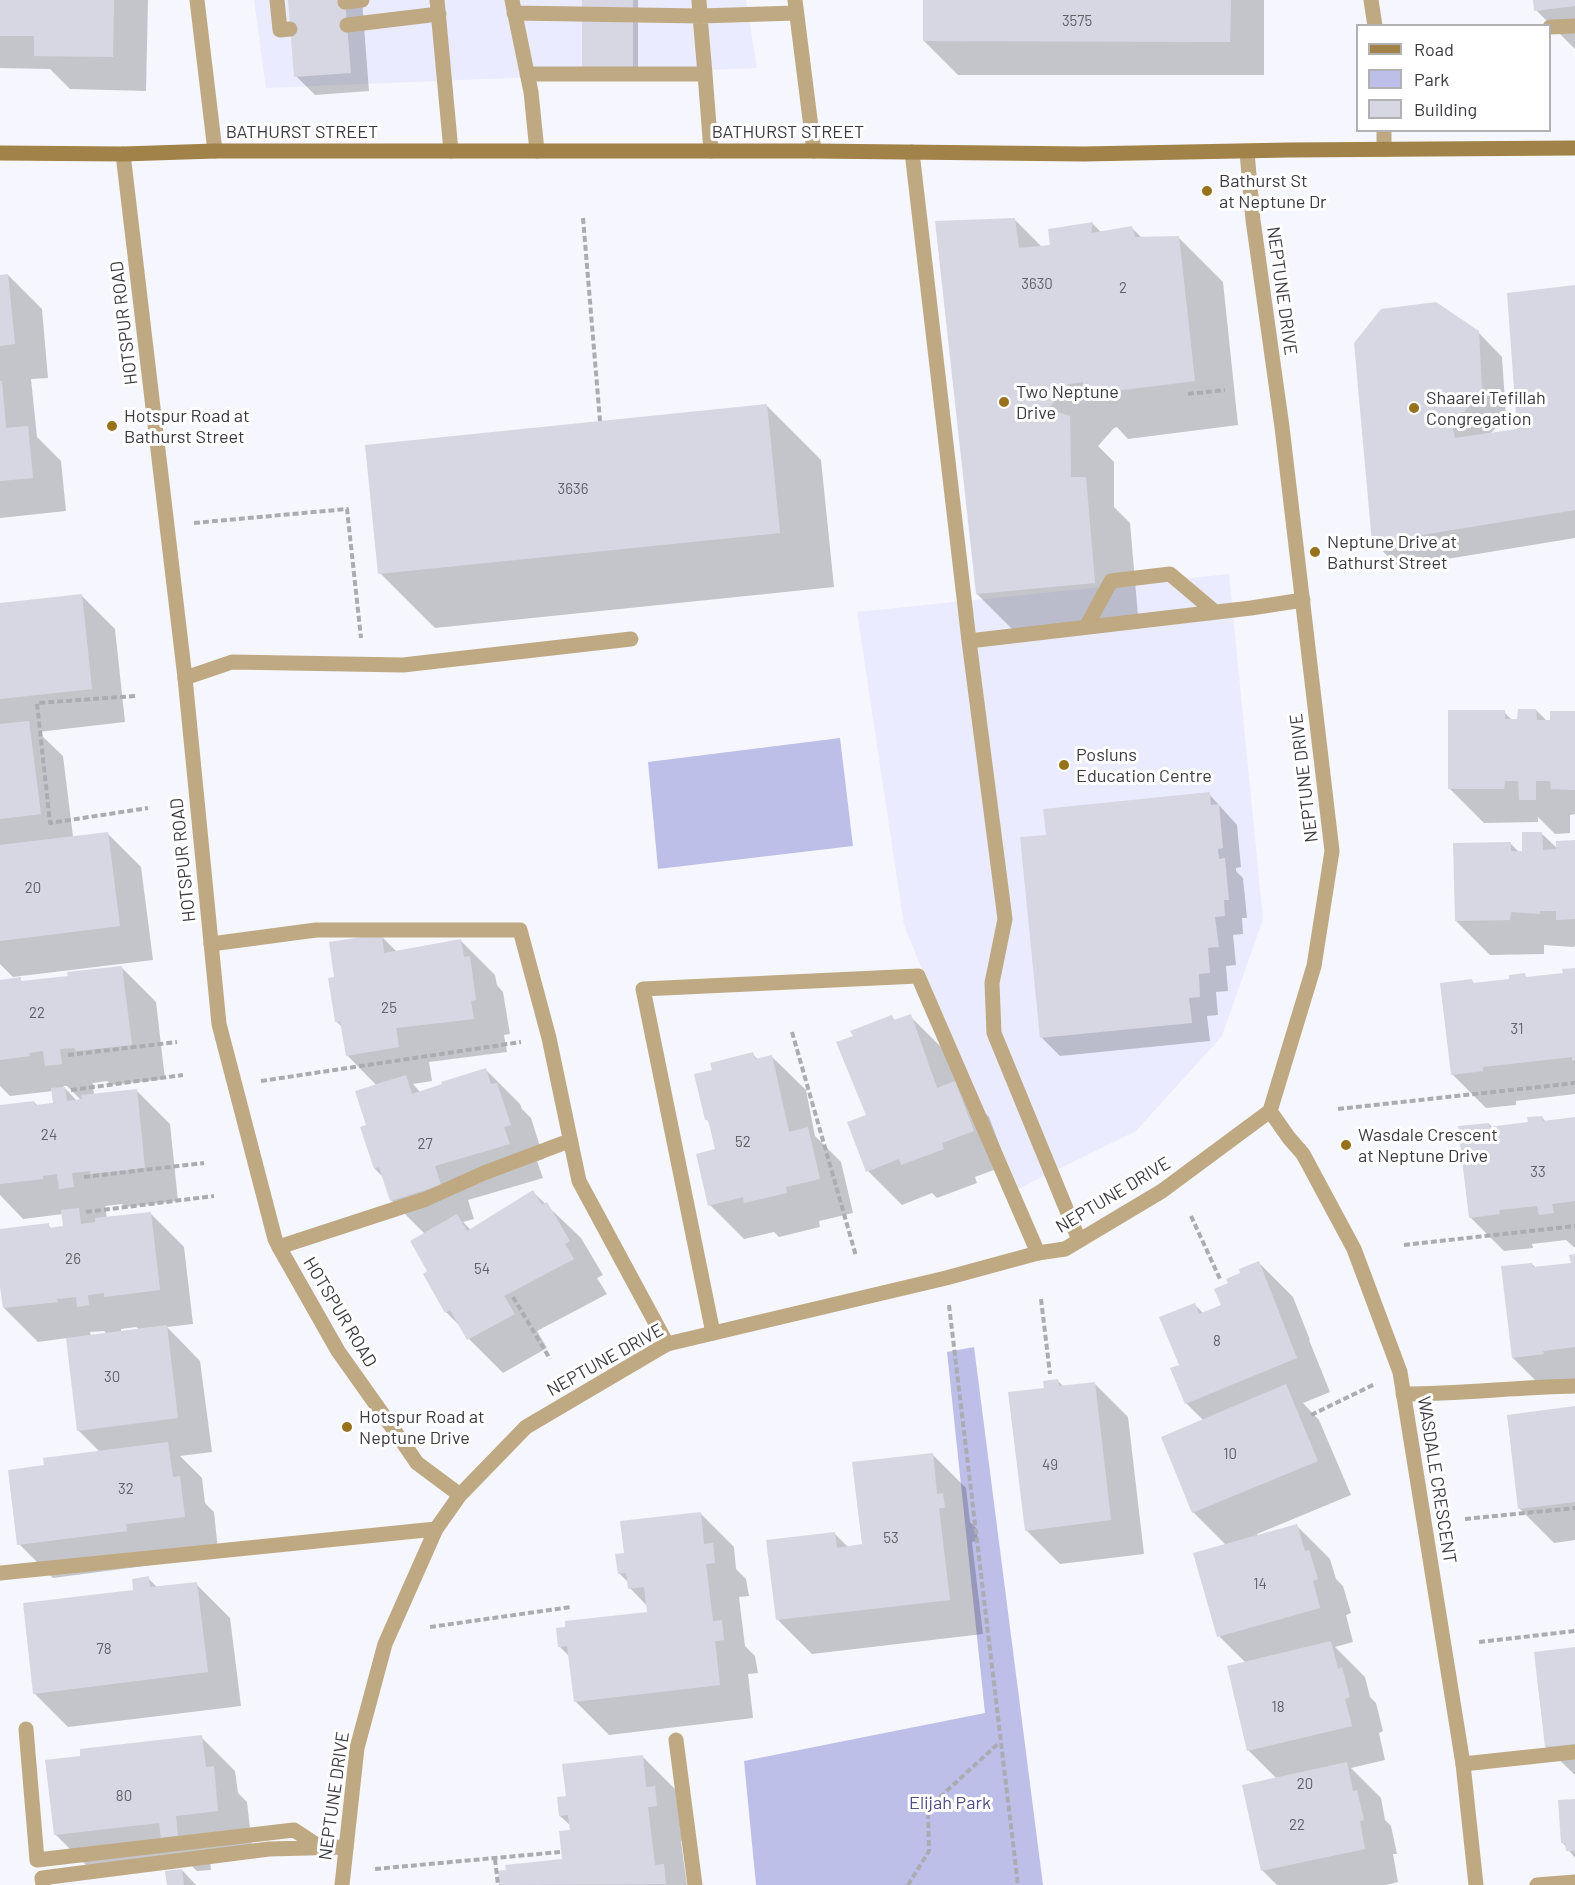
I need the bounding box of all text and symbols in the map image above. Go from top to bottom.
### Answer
house number: 3575 [1062,12,1092,30]
legend [1356,24,1551,132]
text: Road [1414,38,1454,60]
text: Park [1414,68,1449,90]
text: Building [1414,98,1477,120]
street label: BATHURST STREET [226,121,378,143]
street label: BATHURST STREET [712,121,864,143]
place label: Bathurst St at Neptune Dr [1219,170,1327,213]
marker: Bathurst St at Neptune Dr [1200,184,1214,198]
street label: NEPTUNE DRIVE [1262,225,1302,357]
street label: HOTSPUR ROAD [106,260,142,386]
house number: 3630 [1021,275,1053,293]
house number: 2 [1119,279,1127,297]
place label: Two Neptune Drive [1016,381,1119,424]
place label: Shaarei Tefillah Congregation [1426,387,1546,430]
marker: Two Neptune Drive [997,395,1011,409]
marker: Shaarei Tefillah Congregation [1407,401,1421,415]
place label: Hotspur Road at Bathurst Street [124,405,249,448]
marker: Hotspur Road at Bathurst Street [105,419,119,433]
house number: 3636 [558,480,588,498]
place label: Neptune Drive at Bathurst Street [1327,531,1457,574]
marker: Neptune Drive at Bathurst Street [1308,545,1322,559]
street label: NEPTUNE DRIVE [1285,712,1323,844]
place label: Posluns Education Centre [1076,744,1212,786]
marker: Posluns Education Centre [1057,758,1071,772]
street label: HOTSPUR ROAD [166,797,200,923]
house number: 20 [25,879,41,897]
house number: 25 [381,999,397,1017]
house number: 22 [29,1004,45,1022]
house number: 31 [1511,1020,1523,1038]
place label: Wasdale Crescent at Neptune Drive [1358,1124,1498,1166]
house number: 24 [41,1126,57,1144]
house number: 52 [735,1133,751,1151]
house number: 27 [417,1135,433,1153]
marker: Wasdale Crescent at Neptune Drive [1339,1138,1353,1152]
street label: NEPTUNE DRIVE [1052,1152,1174,1238]
house number: 33 [1530,1163,1546,1181]
house number: 26 [65,1250,81,1268]
street label: HOTSPUR ROAD [299,1253,381,1371]
house number: 54 [474,1260,490,1278]
street label: NEPTUNE DRIVE [543,1319,667,1401]
house number: 8 [1213,1332,1221,1350]
house number: 30 [104,1368,120,1386]
street label: WASDALE CRESCENT [1413,1395,1461,1565]
place label: Hotspur Road at Neptune Drive [359,1406,484,1448]
marker: Hotspur Road at Neptune Drive [340,1420,354,1434]
house number: 10 [1223,1445,1237,1463]
house number: 49 [1042,1456,1058,1474]
house number: 32 [118,1480,134,1498]
house number: 53 [883,1529,899,1547]
house number: 14 [1253,1575,1267,1593]
house number: 78 [97,1640,111,1658]
house number: 18 [1271,1698,1285,1716]
street label: NEPTUNE DRIVE [314,1730,354,1862]
house number: 20 [1297,1775,1313,1793]
house number: 80 [116,1787,132,1805]
park label: Elijah Park [909,1792,991,1814]
house number: 22 [1289,1816,1305,1834]

